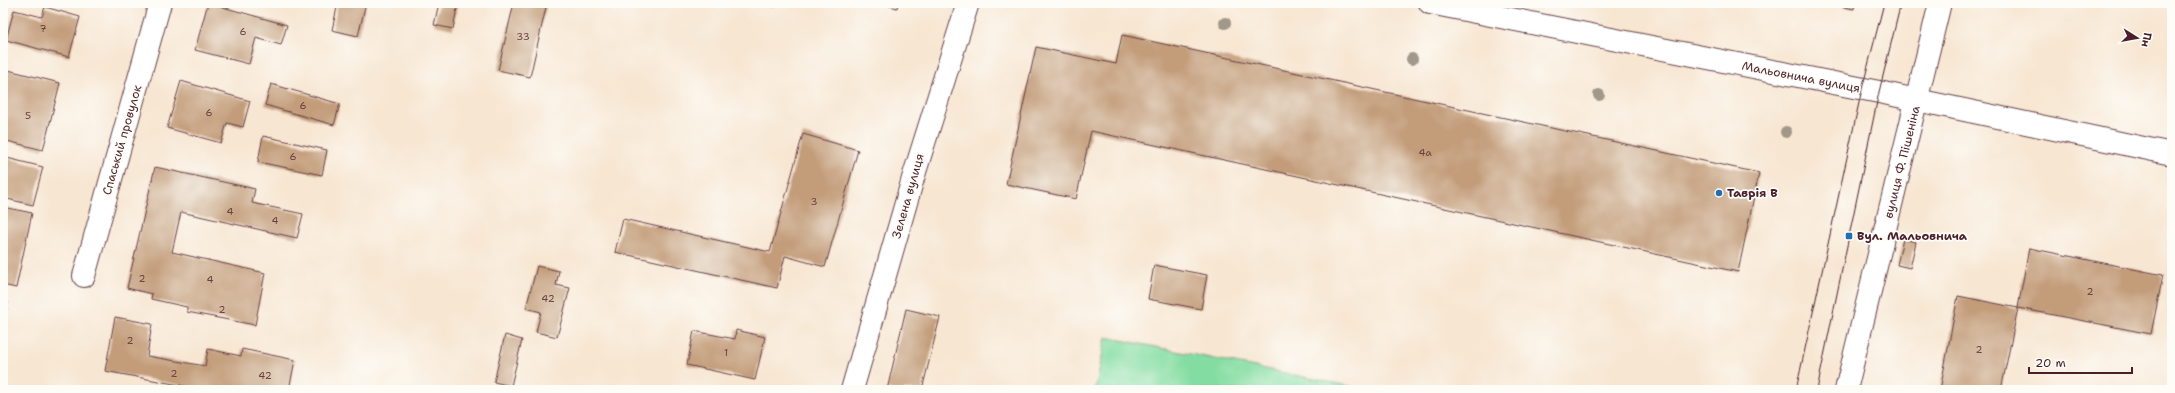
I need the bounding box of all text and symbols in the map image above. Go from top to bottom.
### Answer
north arrow [2117,18,2157,58]
house number: 7 [40,22,47,35]
house number: 6 [240,25,247,38]
house number: 33 [516,30,530,43]
text: Пн [2138,31,2155,48]
street label: Мальовнича вулиця [1741,58,1861,96]
street label: Спаський провулок [99,83,146,197]
house number: 6 [300,99,307,112]
street label: вулиця Ф. Пішеніна [1880,104,1924,220]
house number: 6 [206,106,213,119]
house number: 5 [25,109,31,122]
house number: 4а [1418,146,1432,159]
house number: 6 [290,150,297,163]
street label: Зелена вулиця [888,152,928,240]
place label: Таврія В [1727,185,1778,201]
marker: Таврія В [1714,188,1724,198]
house number: 3 [811,195,818,208]
house number: 4 [227,205,234,218]
house number: 4 [272,214,279,227]
place label: Вул. Мальовнича [1857,228,1968,244]
marker: Вул. Мальовнича [1844,231,1854,241]
house number: 2 [139,272,146,285]
house number: 4 [207,273,214,286]
house number: 2 [2087,285,2094,298]
house number: 42 [541,292,555,305]
house number: 2 [219,303,226,316]
house number: 2 [127,334,134,347]
house number: 2 [1976,343,1983,356]
house number: 1 [724,346,728,359]
scale bar [2029,349,2132,375]
text: 20 m [2035,355,2066,371]
house number: 2 [171,367,178,380]
house number: 42 [258,369,272,382]

